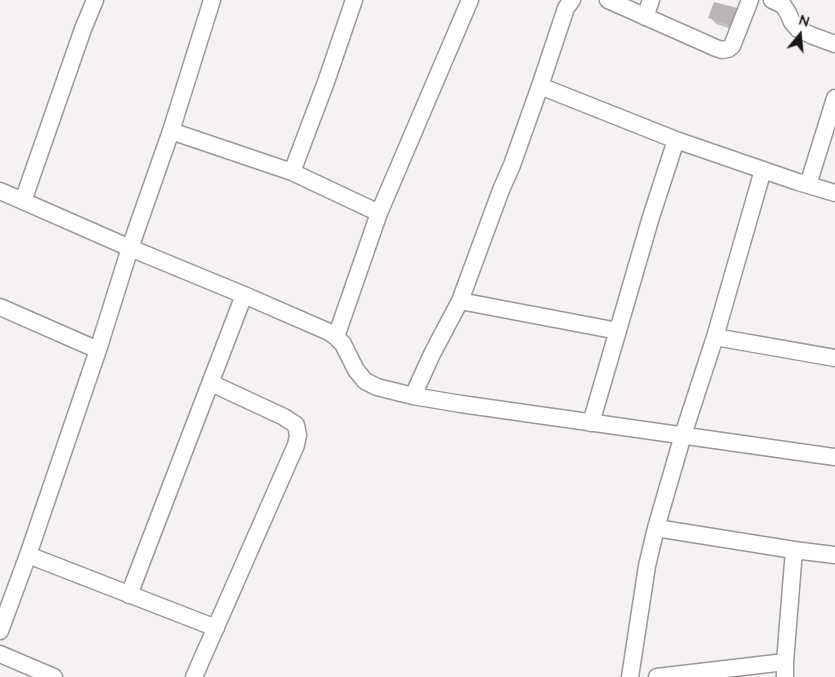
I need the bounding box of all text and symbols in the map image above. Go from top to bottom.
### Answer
north arrow [775,10,825,60]
text: N [797,11,812,31]

